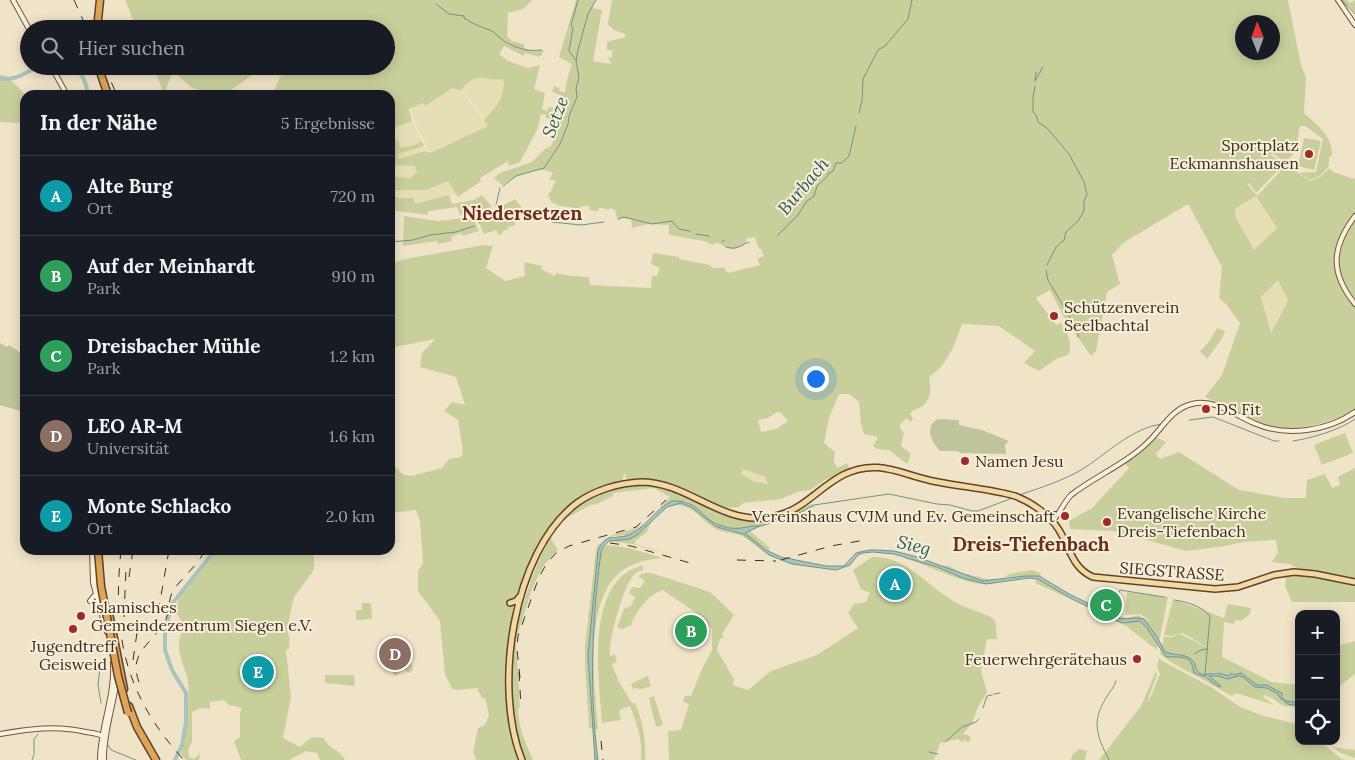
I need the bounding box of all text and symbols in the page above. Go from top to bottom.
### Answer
north arrow [1235,15,1280,60]
search box [20,20,395,75]
icon: search [38,34,66,62]
text: Hier suchen [78,36,185,60]
water label: Setze [537,93,573,141]
text: In der Nähe [40,109,157,136]
text: 5 Ergebnisse [281,113,375,133]
place label: Sportplatz Eckmannshausen [1169,135,1299,173]
marker: Sportplatz Eckmannshausen [1303,148,1315,160]
water label: Burbach [772,152,834,219]
text: Alte Burg [87,174,172,198]
text: A [51,186,61,206]
text: 720 m [331,186,375,206]
text: Ort [87,198,113,218]
district label: Niedersetzen [462,201,582,225]
text: Auf der Meinhardt [87,254,255,278]
text: B [51,266,61,286]
text: 910 m [331,266,375,286]
text: Park [87,278,120,298]
place label: Schützenverein Seelbachtal [1064,297,1180,335]
marker: Schützenverein Seelbachtal [1048,310,1060,322]
text: Dreisbacher Mühle [87,334,261,358]
text: C [50,346,62,366]
text: 1.2 km [330,346,375,366]
text: Park [87,358,120,378]
your location [803,366,829,392]
place label: DS Fit [1216,399,1262,419]
marker: DS Fit [1200,403,1212,415]
text: LEO AR-M [87,414,182,438]
text: D [50,426,62,446]
text: 1.6 km [329,426,375,446]
text: Universität [87,438,170,458]
place label: Namen Jesu [975,451,1064,471]
marker: Namen Jesu [959,455,971,467]
text: Monte Schlacko [87,494,231,518]
place label: Evangelische Kirche Dreis-Tiefenbach [1117,503,1267,541]
text: E [51,506,61,526]
text: 2.0 km [326,506,375,526]
place label: Vereinshaus CVJM und Ev. Gemeinschaft [751,506,1056,526]
marker: Vereinshaus CVJM und Ev. Gemeinschaft [1059,510,1071,522]
marker: Evangelische Kirche Dreis-Tiefenbach [1101,516,1113,528]
text: Ort [87,518,113,538]
water label: Sieg [895,530,933,560]
district label: Dreis-Tiefenbach [952,532,1110,556]
street label: SIEGSTRASSE [1119,557,1225,585]
pin: A [879,565,911,603]
pin: C [1090,586,1122,624]
place label: Islamisches Gemeindezentrum Siegen e.V. [91,597,313,635]
marker: Islamisches Gemeindezentrum Siegen e.V. [75,610,87,622]
map controls [1295,610,1340,745]
button: + [1295,610,1340,655]
pin: B [675,612,707,650]
marker: Jugendtreff Geisweid [67,623,79,635]
pin: D [379,635,411,673]
place label: Jugendtreff Geisweid [30,636,117,674]
place label: Feuerwehrgerätehaus [965,649,1127,669]
pin: E [242,653,274,691]
marker: Feuerwehrgerätehaus [1131,653,1143,665]
button: − [1295,655,1340,700]
button: locate [1295,700,1340,745]

